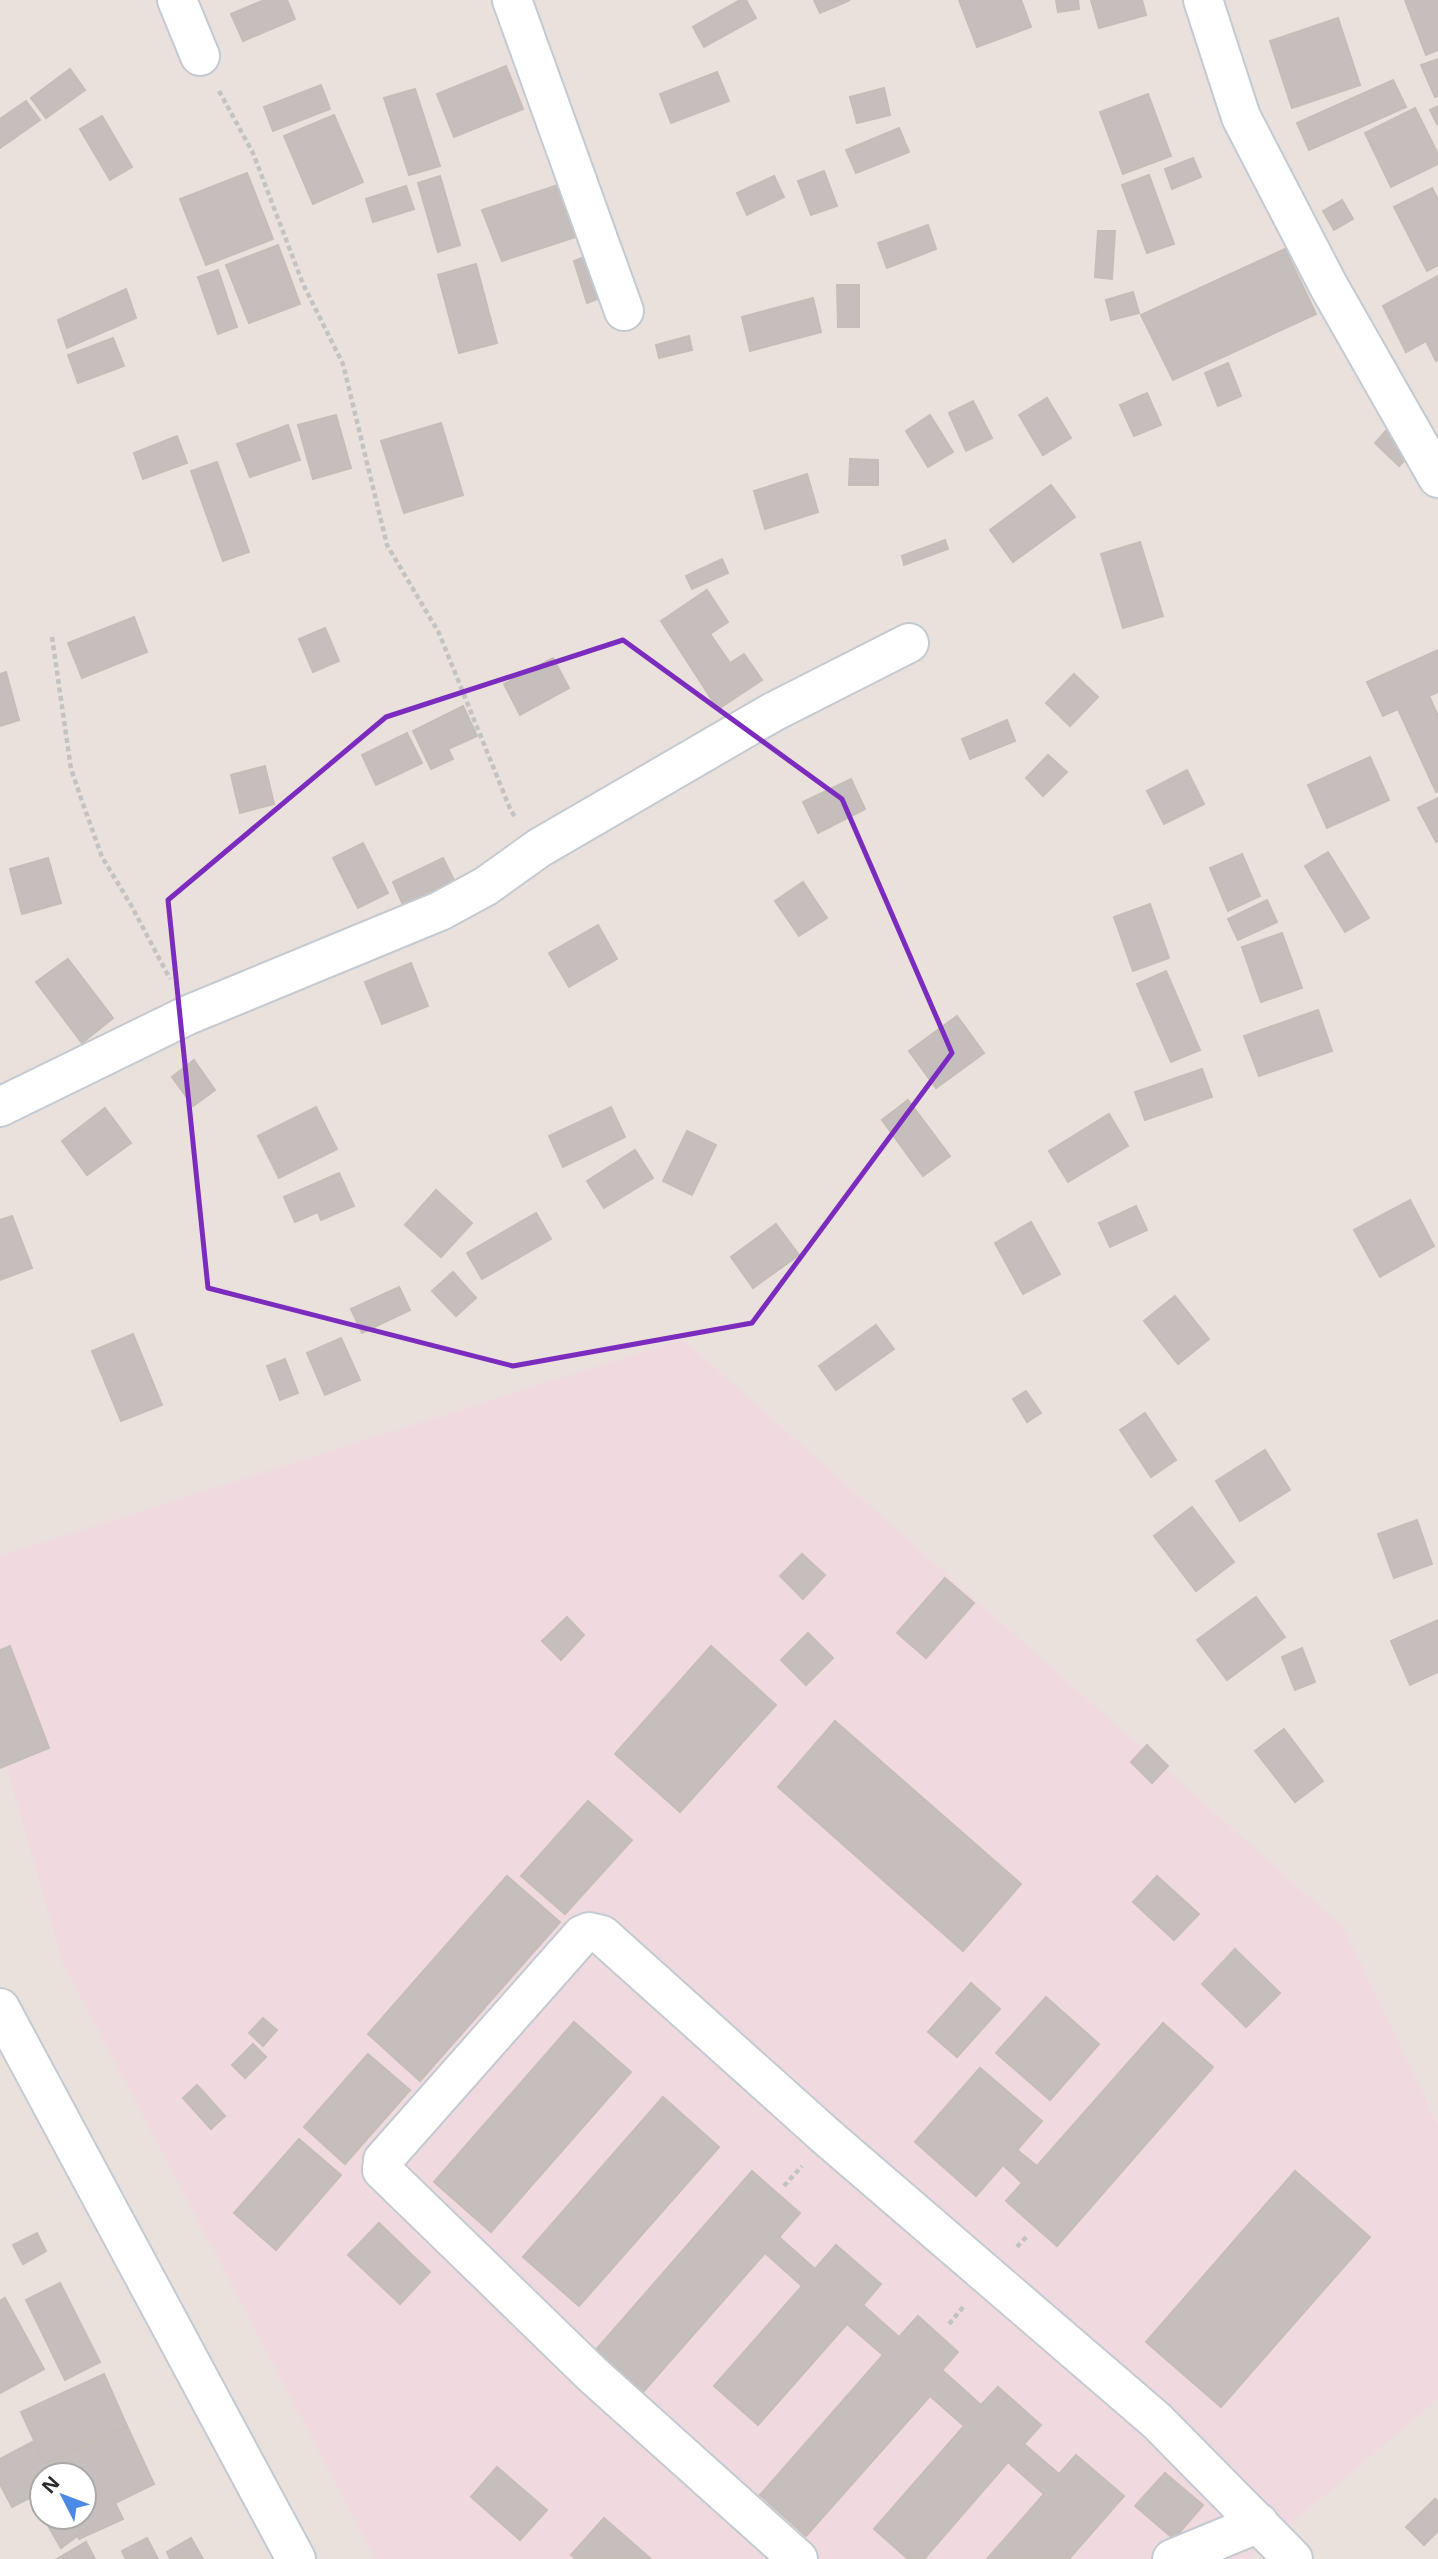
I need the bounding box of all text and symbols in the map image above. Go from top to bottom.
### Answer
north arrow [28,2461,98,2531]
text: N [36,2470,65,2499]

